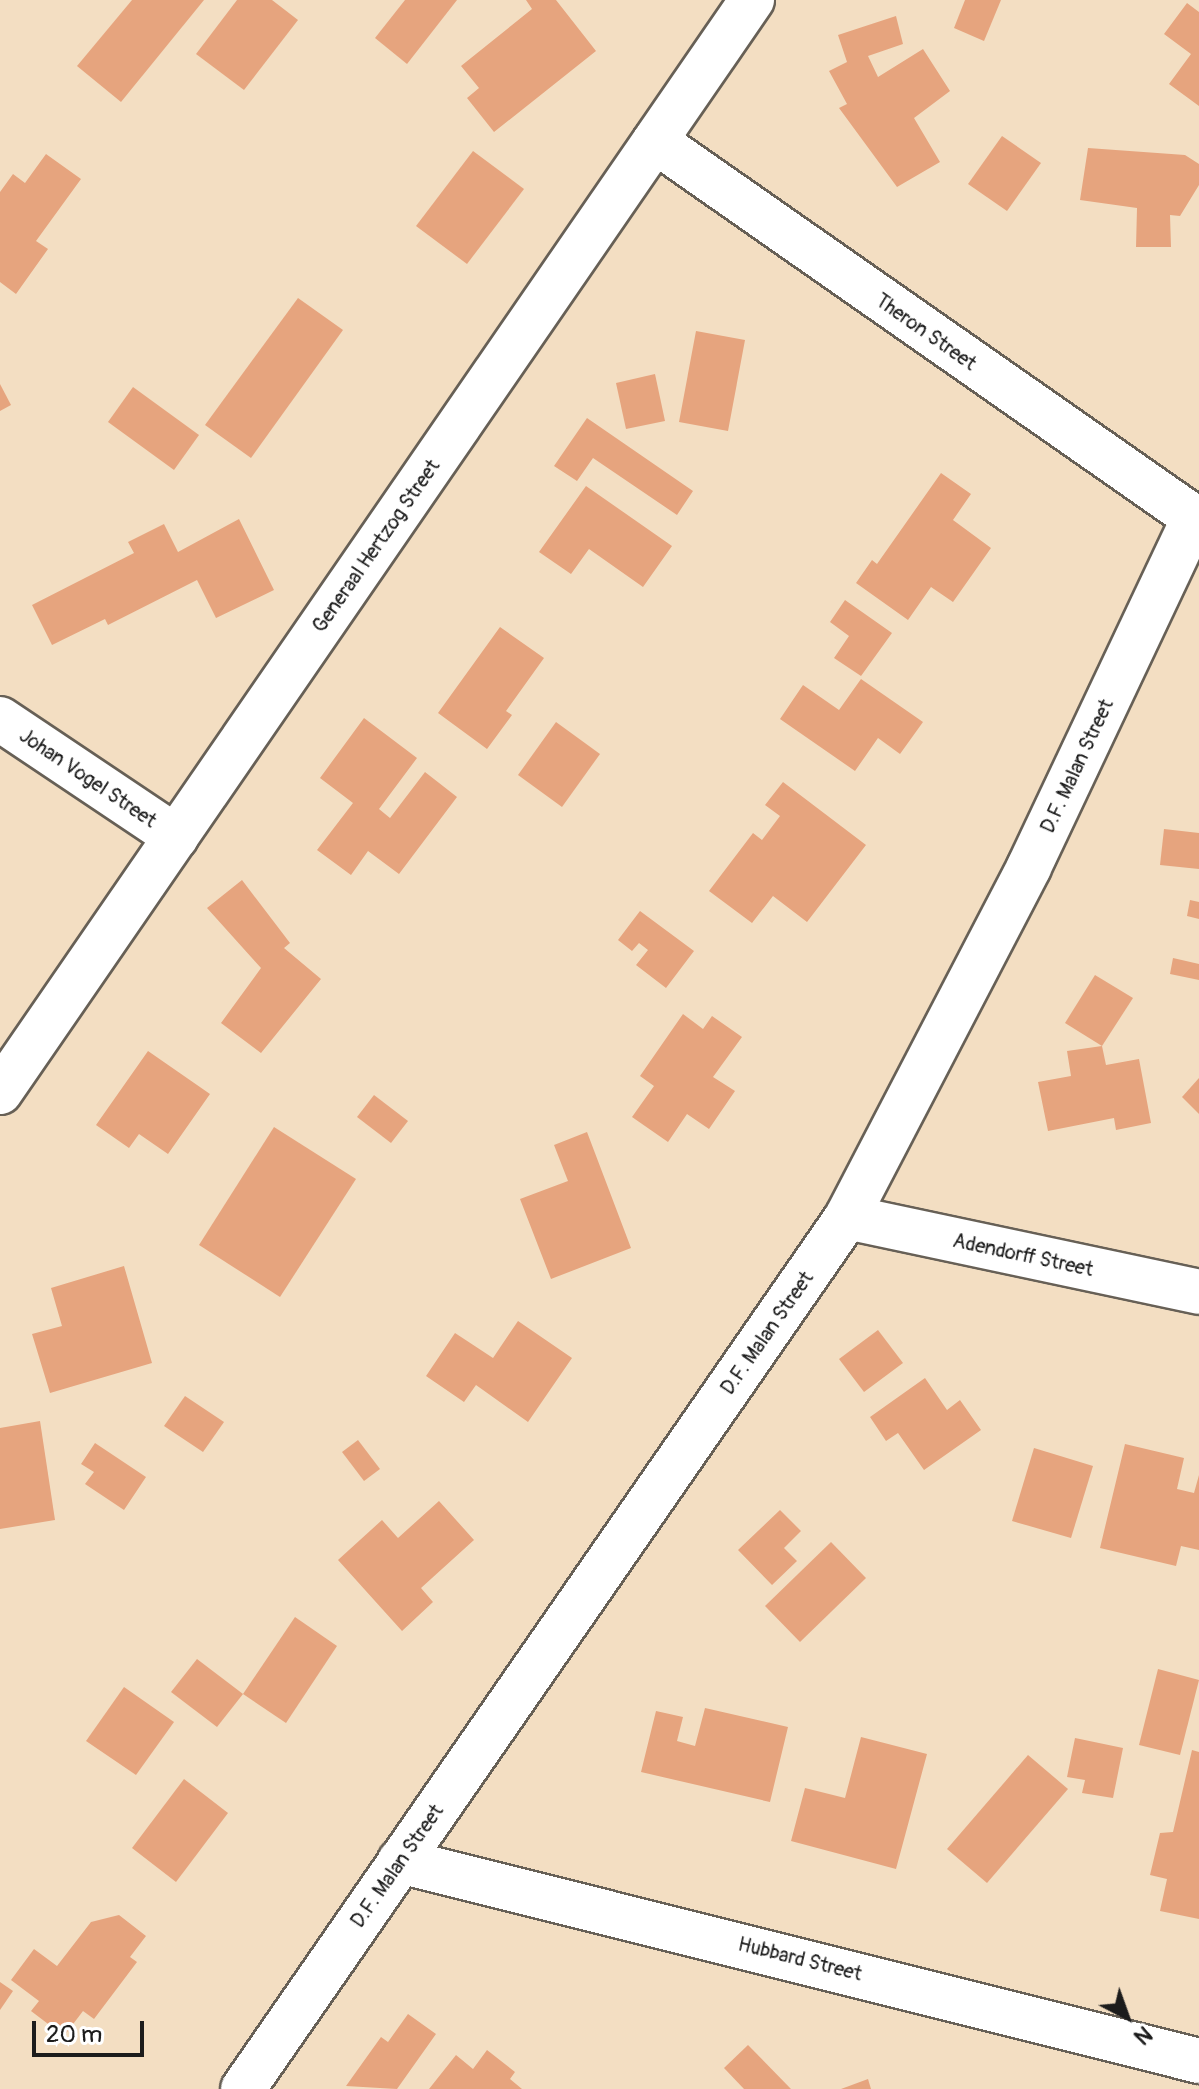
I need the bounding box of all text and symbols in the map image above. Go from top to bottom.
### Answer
street label: Theron Street [871,288,981,376]
street label: Generaal Hertzog Street [307,455,445,637]
street label: D.F. Malan Street [1036,695,1118,837]
street label: Johan Vogel Street [15,723,161,833]
street label: Adendorff Street [951,1228,1095,1282]
street label: D.F. Malan Street [716,1267,818,1399]
street label: D.F. Malan Street [346,1800,448,1932]
street label: Hubbard Street [736,1932,864,1986]
north arrow [1087,1977,1167,2057]
scale bar [36,2005,148,2055]
text: 20 m [46,2020,102,2049]
text: N [1128,2020,1158,2051]

